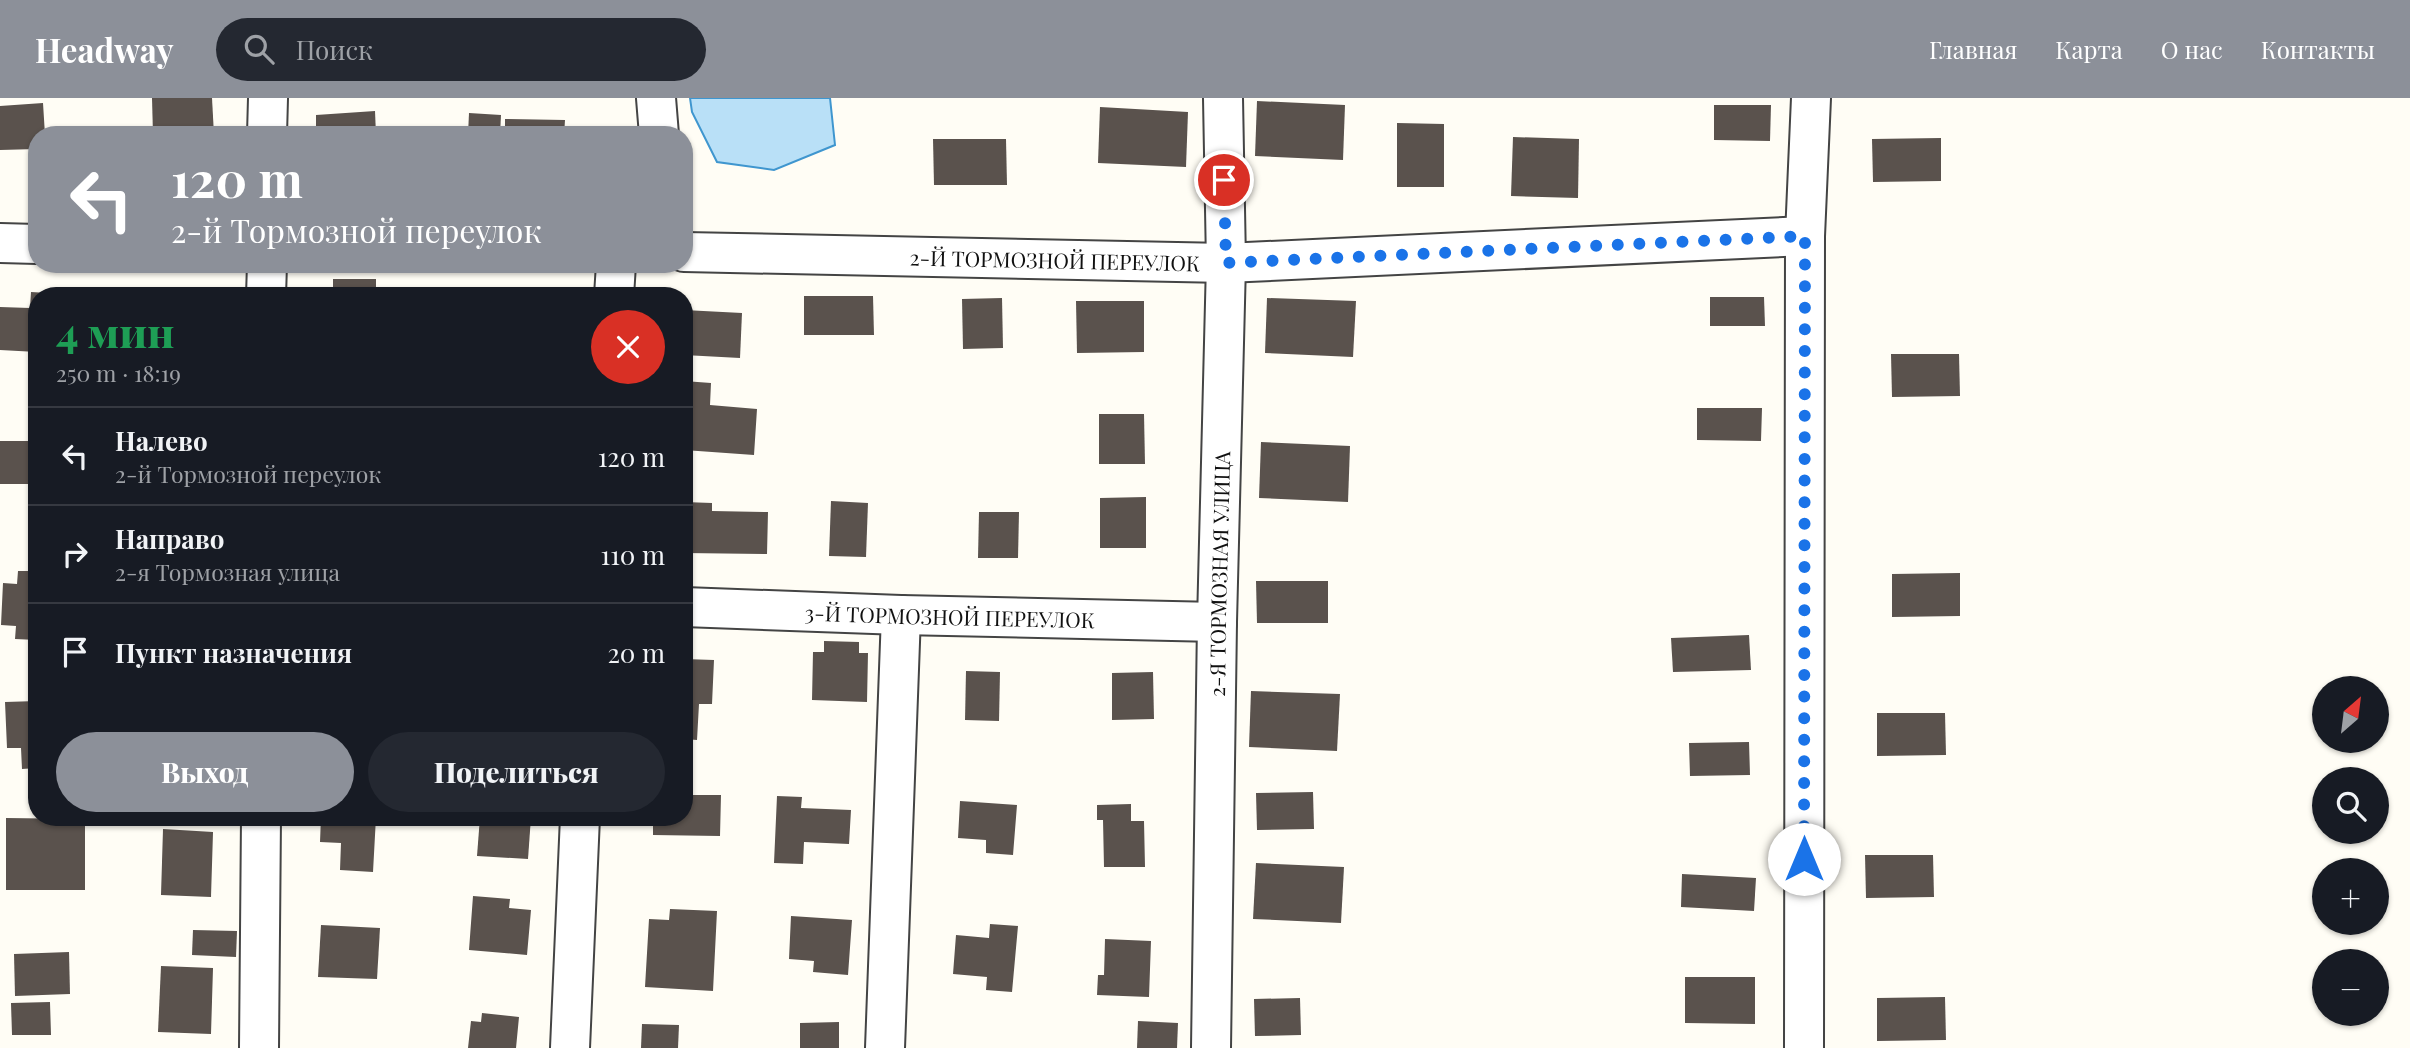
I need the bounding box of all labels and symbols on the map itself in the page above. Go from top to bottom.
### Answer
pin [1194,150,1254,210]
street label: 2-Й ТОРМОЗНОЙ ПЕРЕУЛОК [909,243,1200,276]
street label: 2-Я ТОРМОЗНАЯ УЛИЦА [1202,450,1235,697]
street label: 3-Й ТОРМОЗНОЙ ПЕРЕУЛОК [804,597,1095,633]
north arrow [2312,676,2389,752]
position arrow [1767,822,1841,896]

